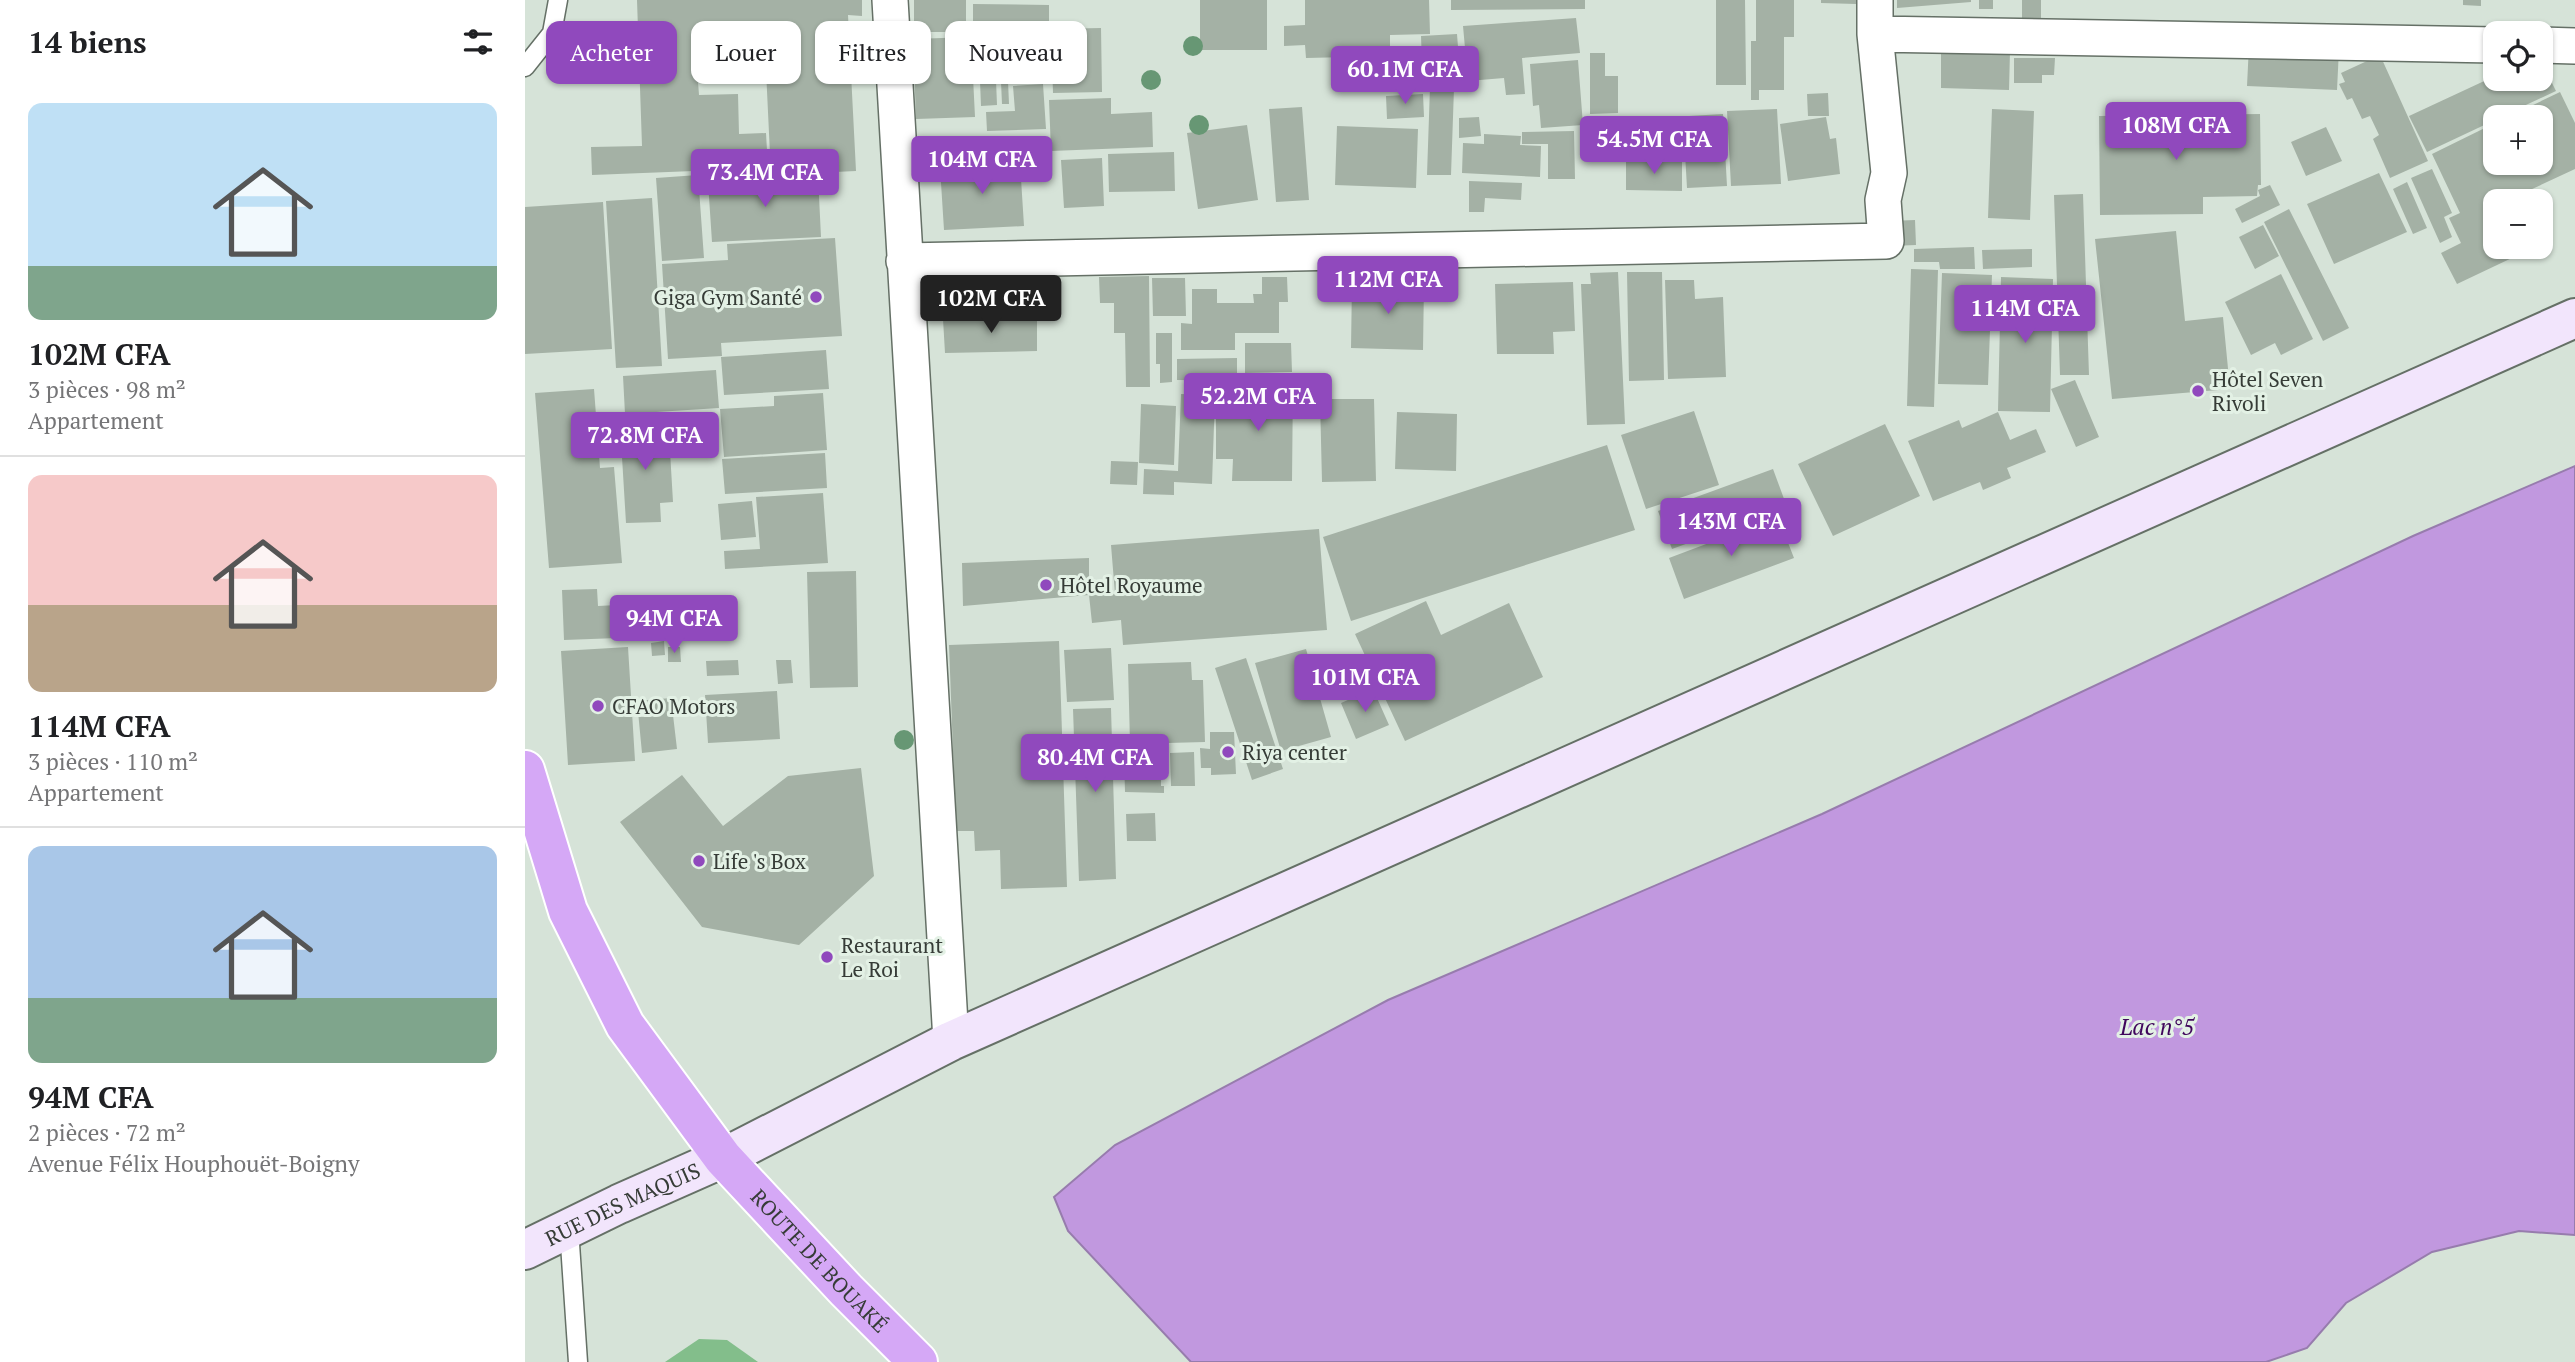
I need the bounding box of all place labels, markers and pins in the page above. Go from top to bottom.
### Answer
pin: 60.1M CFA [1325,46,1485,106]
pin: 108M CFA [2104,102,2248,162]
pin: 54.5M CFA [1574,116,1734,176]
pin: 104M CFA [910,136,1054,196]
pin: 73.4M CFA [685,150,845,209]
pin: 112M CFA [1316,256,1460,316]
pin: 102M CFA [919,276,1063,335]
place label: Giga Gym Santé [654,283,802,311]
pin: 114M CFA [1953,286,2097,345]
marker: Giga Gym Santé [808,289,824,305]
place label: Hôtel Seven Rivoli [2212,365,2324,417]
pin: 52.2M CFA [1178,374,1338,433]
marker: Hôtel Seven Rivoli [2190,383,2206,399]
pin: 72.8M CFA [565,412,725,472]
pin: 143M CFA [1659,498,1803,558]
place label: Hôtel Royaume [1060,571,1203,599]
marker: Hôtel Royaume [1038,577,1054,593]
pin: 94M CFA [609,596,739,655]
pin: 101M CFA [1293,654,1437,714]
place label: CFAO Motors [612,692,735,720]
marker: CFAO Motors [590,698,606,714]
pin: 80.4M CFA [1015,734,1175,794]
place label: Riya center [1242,738,1347,766]
marker: Riya center [1220,744,1236,760]
place label: Life 's Box [713,847,806,875]
marker: Life 's Box [691,853,707,869]
place label: Restaurant Le Roi [841,931,943,983]
marker: Restaurant Le Roi [819,949,835,965]

